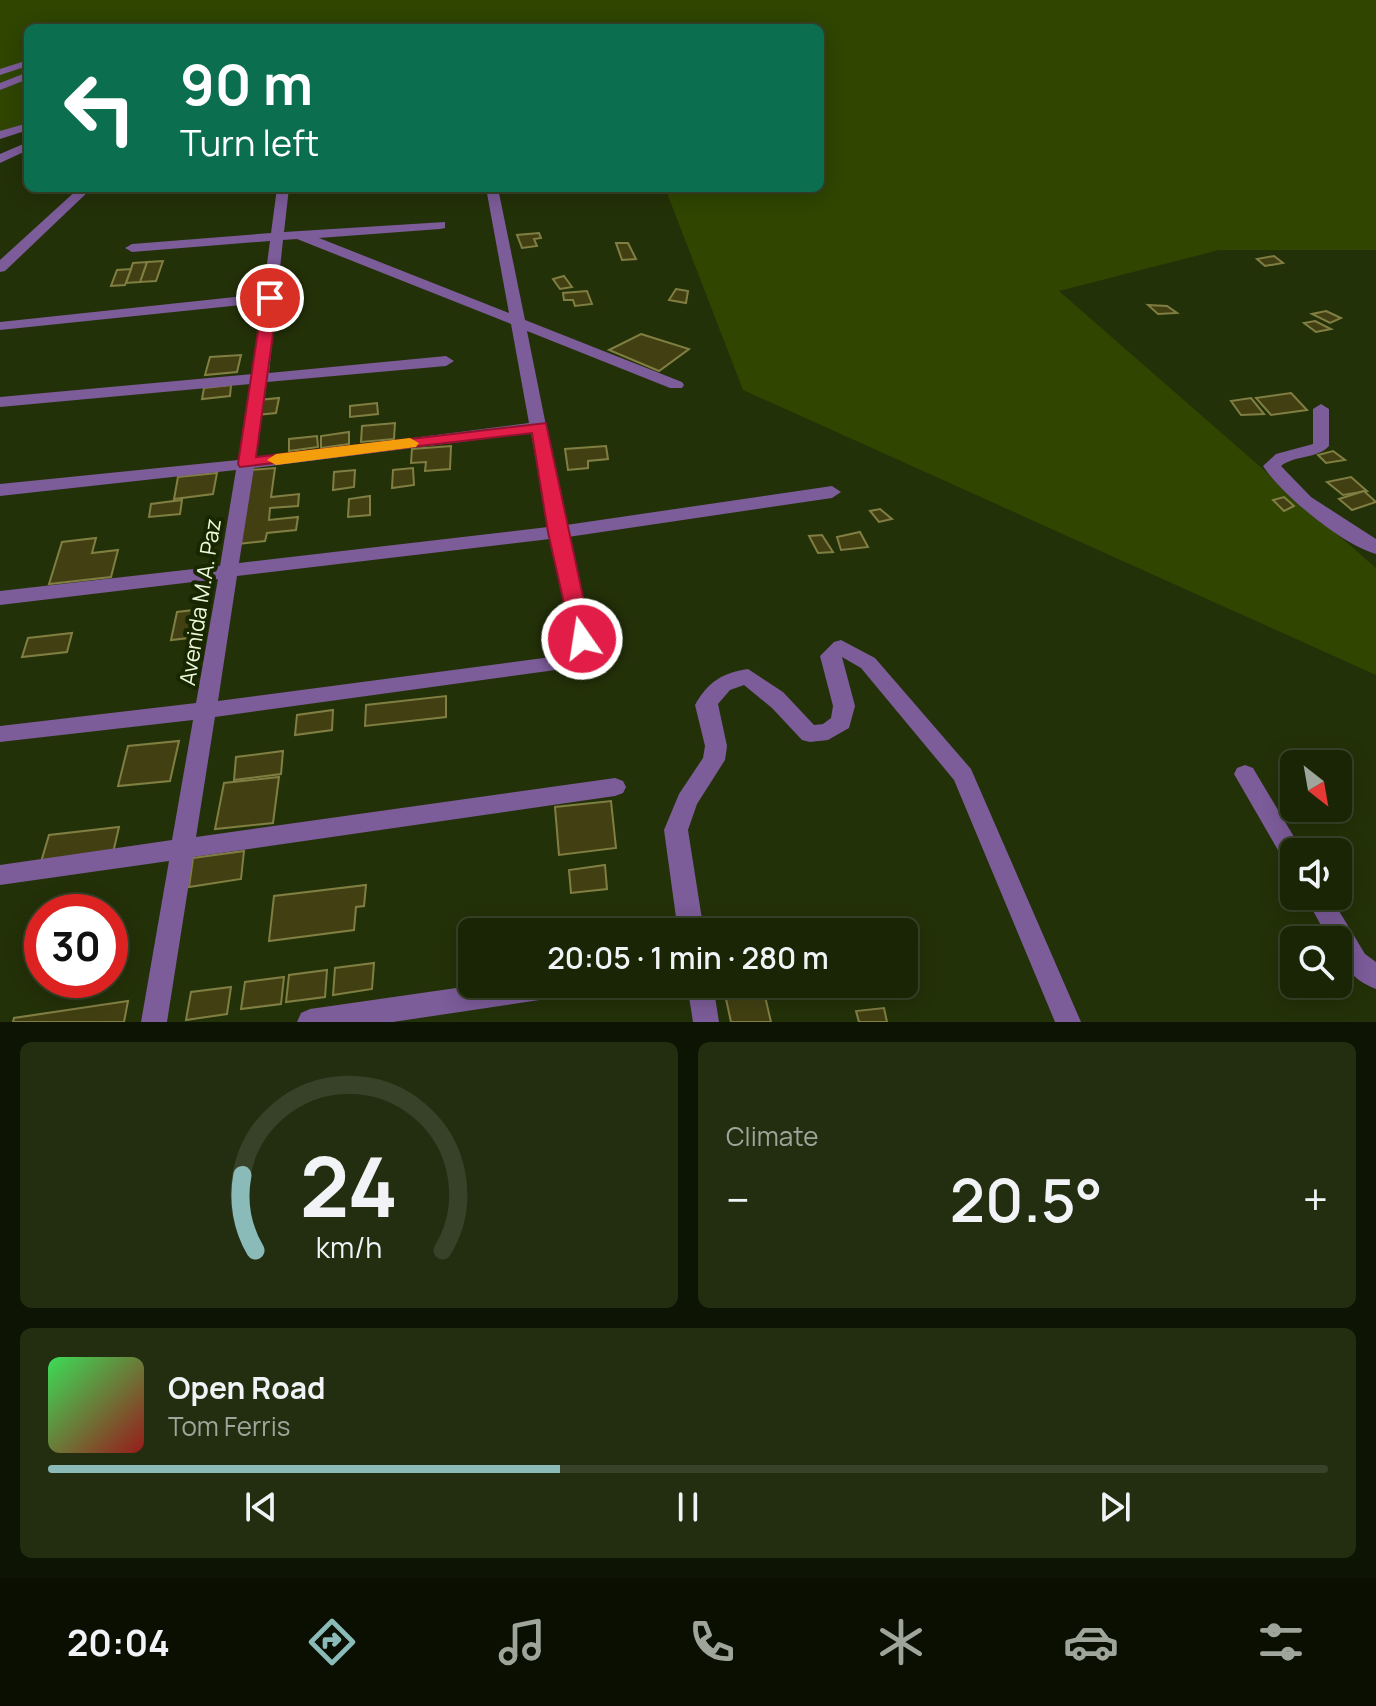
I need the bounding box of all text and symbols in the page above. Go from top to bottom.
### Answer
text: 90 m [180,45,313,122]
icon: left [48,56,152,160]
text: Turn left [180,118,319,167]
pin [236,264,304,332]
icon: arrive [248,276,292,320]
street label: Avenida M.A. Paz [172,516,228,688]
position arrow [540,597,624,681]
north arrow [1280,750,1352,822]
map controls [1280,750,1352,998]
button: sound [1280,838,1352,910]
speed limit sign: 30 [24,894,128,998]
button: search [1280,926,1352,998]
text: 20:05 · 1 min · 280 m [547,937,829,978]
text: Climate [726,1118,818,1154]
text: 24 [300,1128,398,1242]
text: 20.5° [950,1158,1103,1240]
text: − [726,1169,750,1229]
text: + [1303,1169,1328,1229]
text: km/h [316,1228,382,1267]
text: Open Road [168,1367,325,1408]
text: Tom Ferris [168,1408,290,1444]
icon: previous [239,1485,283,1529]
icon: pause [666,1485,710,1529]
icon: next [1093,1485,1137,1529]
icon: directions [304,1614,360,1670]
icon: music [494,1614,550,1670]
icon: phone [684,1614,740,1670]
icon: climate [873,1614,929,1670]
icon: car [1063,1614,1119,1670]
icon: filters [1253,1614,1309,1670]
text: 20:04 [67,1618,170,1667]

